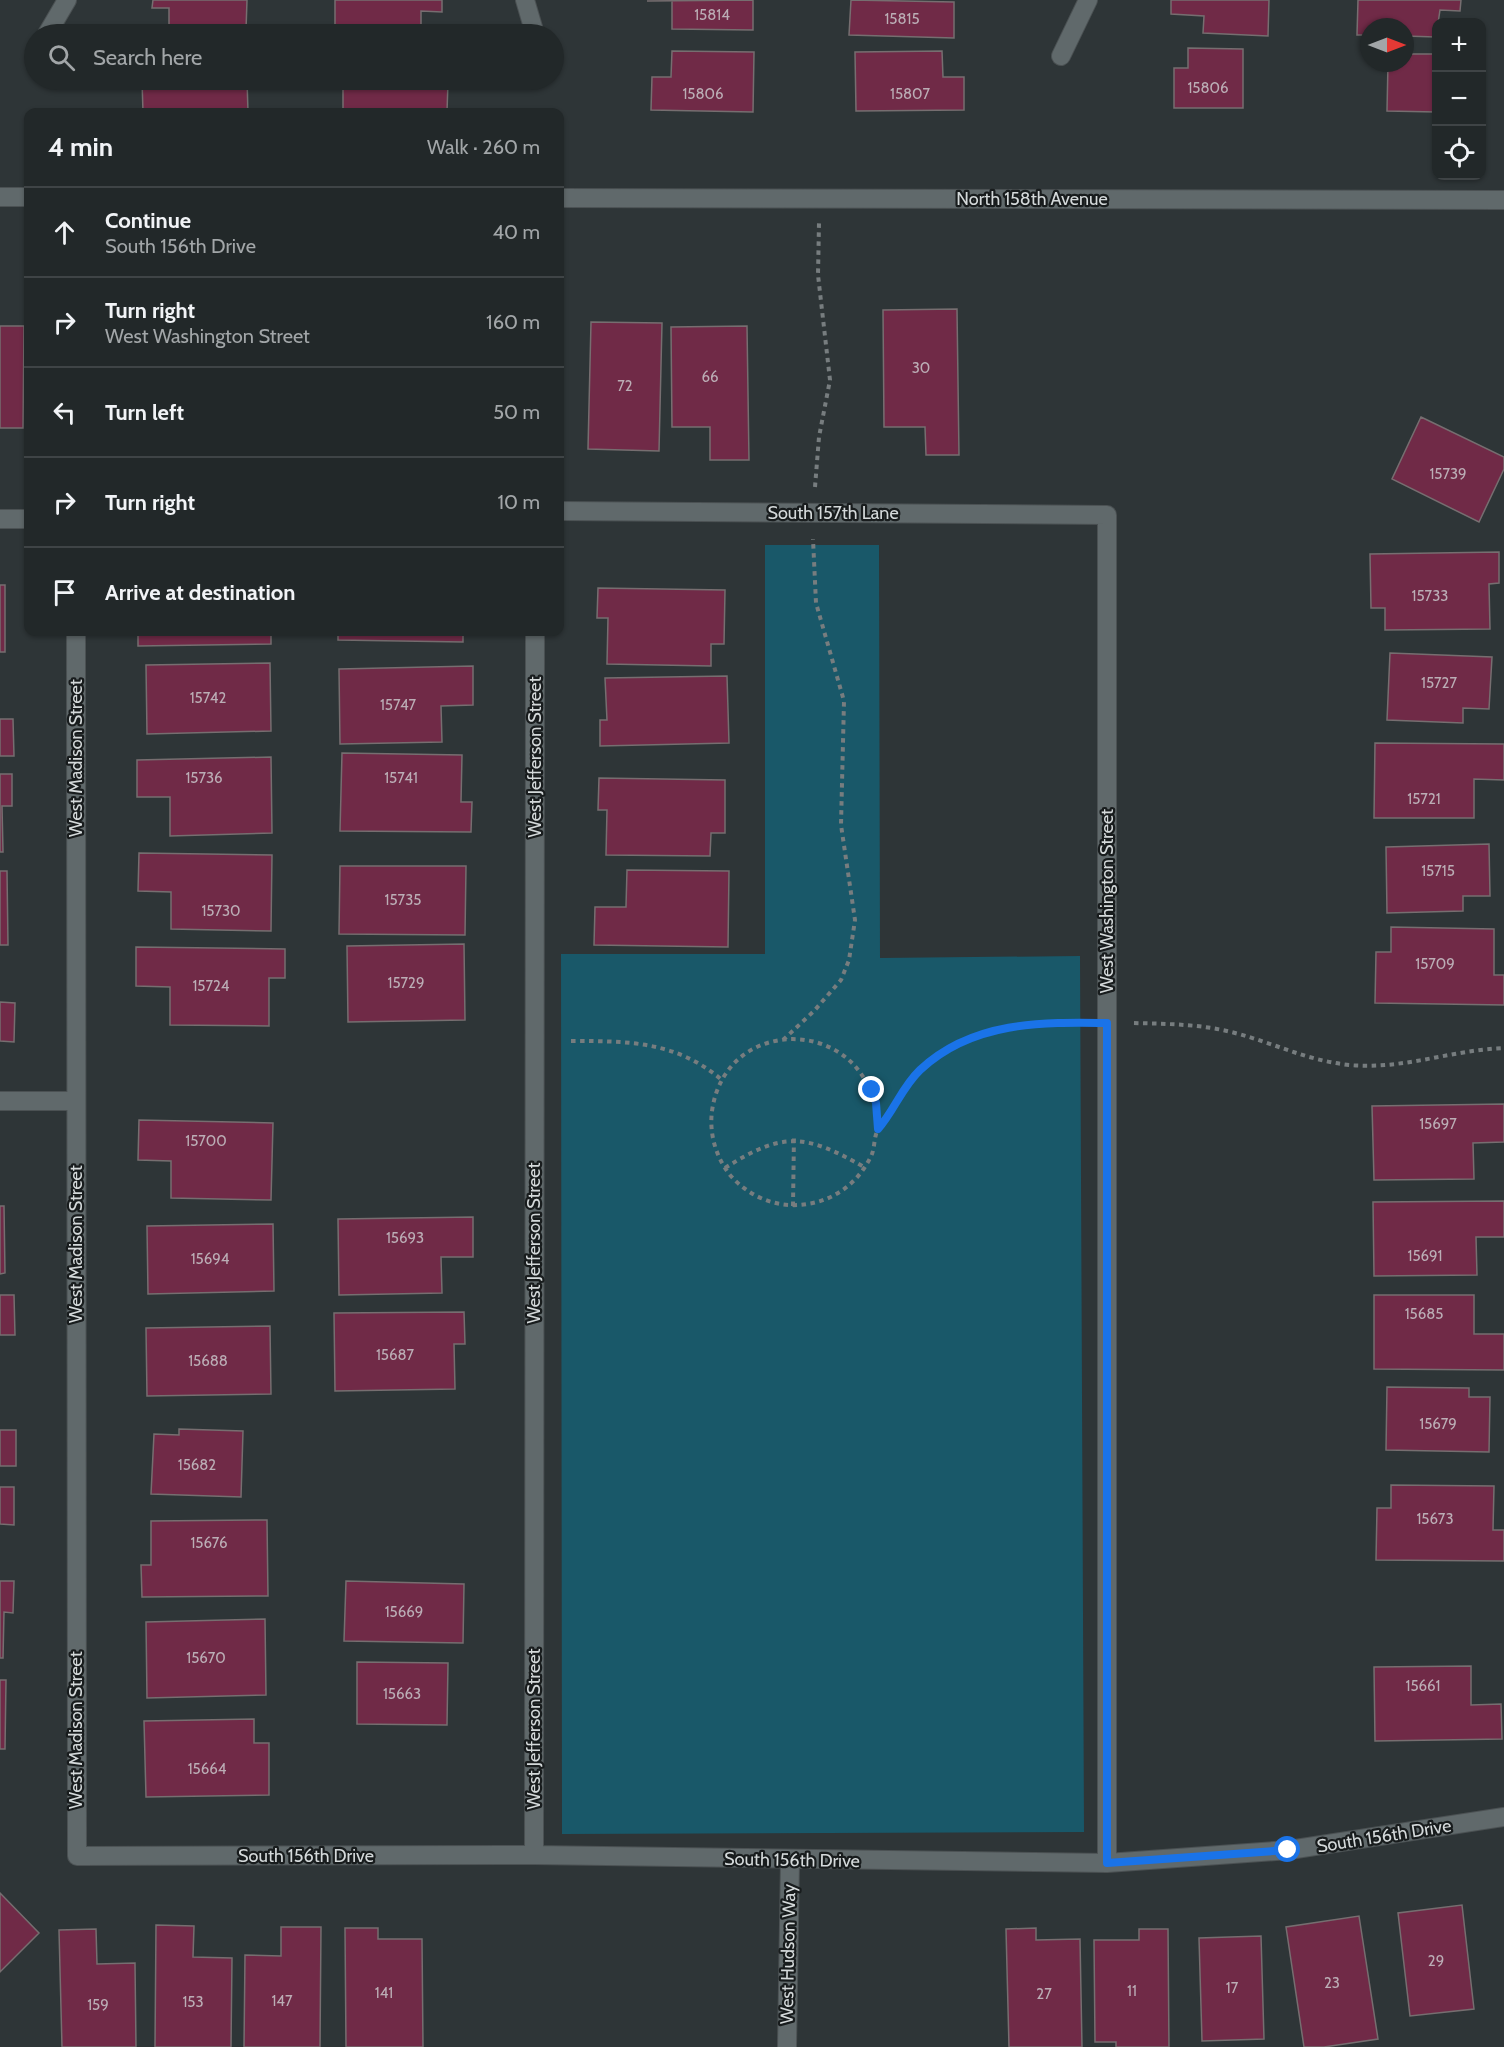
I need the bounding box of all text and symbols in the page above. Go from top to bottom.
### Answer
house number: 15814 [694,6,730,24]
house number: 15815 [884,10,920,28]
north arrow [1360,18,1414,72]
map controls [1432,18,1486,180]
button: + [1432,18,1486,72]
search box [24,24,564,90]
icon: search [45,41,78,74]
text: Search here [93,44,202,71]
button: − [1432,72,1486,126]
house number: 15806 [1187,79,1229,97]
house number: 15806 [682,85,724,103]
house number: 15807 [890,85,930,103]
button: locate [1432,126,1486,180]
text: 4 min [48,131,113,163]
text: Walk · 260 m [427,135,540,159]
street label: North 158th Avenue [956,188,1108,210]
text: Continue [105,207,191,234]
icon: ahead [48,216,81,249]
text: 40 m [492,220,540,244]
text: South 156th Drive [105,234,256,258]
text: Turn right [105,297,195,324]
icon: right [48,306,81,339]
text: 160 m [486,310,540,334]
text: West Washington Street [105,324,310,348]
house number: 30 [912,359,930,377]
house number: 66 [701,368,719,386]
house number: 72 [617,377,633,395]
icon: left [48,396,81,429]
text: Turn left [105,399,184,426]
text: 50 m [493,400,540,424]
house number: 15739 [1429,465,1467,483]
icon: right [48,486,81,519]
text: Turn right [105,489,195,516]
text: 10 m [497,490,540,514]
street label: South 157th Lane [767,502,899,524]
icon: arrive [48,576,81,609]
text: Arrive at destination [105,579,295,606]
house number: 15733 [1412,587,1448,605]
house number: 15727 [1421,674,1457,692]
street label: West Jefferson Street [524,676,546,838]
street label: West Madison Street [65,679,87,837]
house number: 15742 [190,689,226,707]
house number: 15747 [380,696,417,714]
house number: 15736 [185,769,223,787]
house number: 15741 [384,769,418,787]
house number: 15721 [1407,790,1441,808]
street label: West Washington Street [1096,809,1118,993]
house number: 15715 [1421,862,1455,880]
house number: 15735 [385,891,421,909]
house number: 15730 [201,902,241,920]
house number: 15709 [1415,955,1455,973]
house number: 15729 [388,974,424,992]
house number: 15724 [192,977,230,995]
route end [858,1076,884,1102]
house number: 15697 [1419,1115,1457,1133]
house number: 15700 [185,1132,227,1150]
street label: West Jefferson Street [523,1162,545,1324]
street label: West Madison Street [65,1165,87,1323]
house number: 15693 [386,1229,424,1247]
house number: 15691 [1408,1247,1442,1265]
house number: 15694 [191,1250,230,1268]
house number: 15685 [1405,1305,1443,1323]
house number: 15687 [376,1346,415,1364]
house number: 15688 [188,1352,228,1370]
house number: 15679 [1419,1415,1457,1433]
house number: 15682 [178,1456,216,1474]
house number: 15673 [1416,1510,1454,1528]
house number: 15676 [190,1534,228,1552]
house number: 15669 [385,1603,423,1621]
street label: West Jefferson Street [523,1648,545,1810]
house number: 15670 [186,1649,226,1667]
street label: West Madison Street [65,1651,87,1809]
house number: 15661 [1406,1677,1440,1695]
house number: 15663 [383,1685,421,1703]
house number: 15664 [188,1760,227,1778]
street label: South 156th Drive [1315,1815,1453,1857]
route start [1274,1836,1300,1862]
street label: South 156th Drive [238,1845,374,1867]
street label: South 156th Drive [724,1848,860,1872]
street label: West Hudson Way [776,1884,800,2024]
house number: 29 [1428,1952,1444,1970]
house number: 23 [1324,1974,1340,1992]
house number: 17 [1226,1979,1239,1997]
house number: 11 [1127,1982,1137,2000]
house number: 141 [375,1984,393,2002]
house number: 27 [1036,1985,1052,2003]
house number: 147 [271,1992,293,2010]
house number: 153 [182,1993,204,2011]
house number: 159 [87,1996,109,2014]

